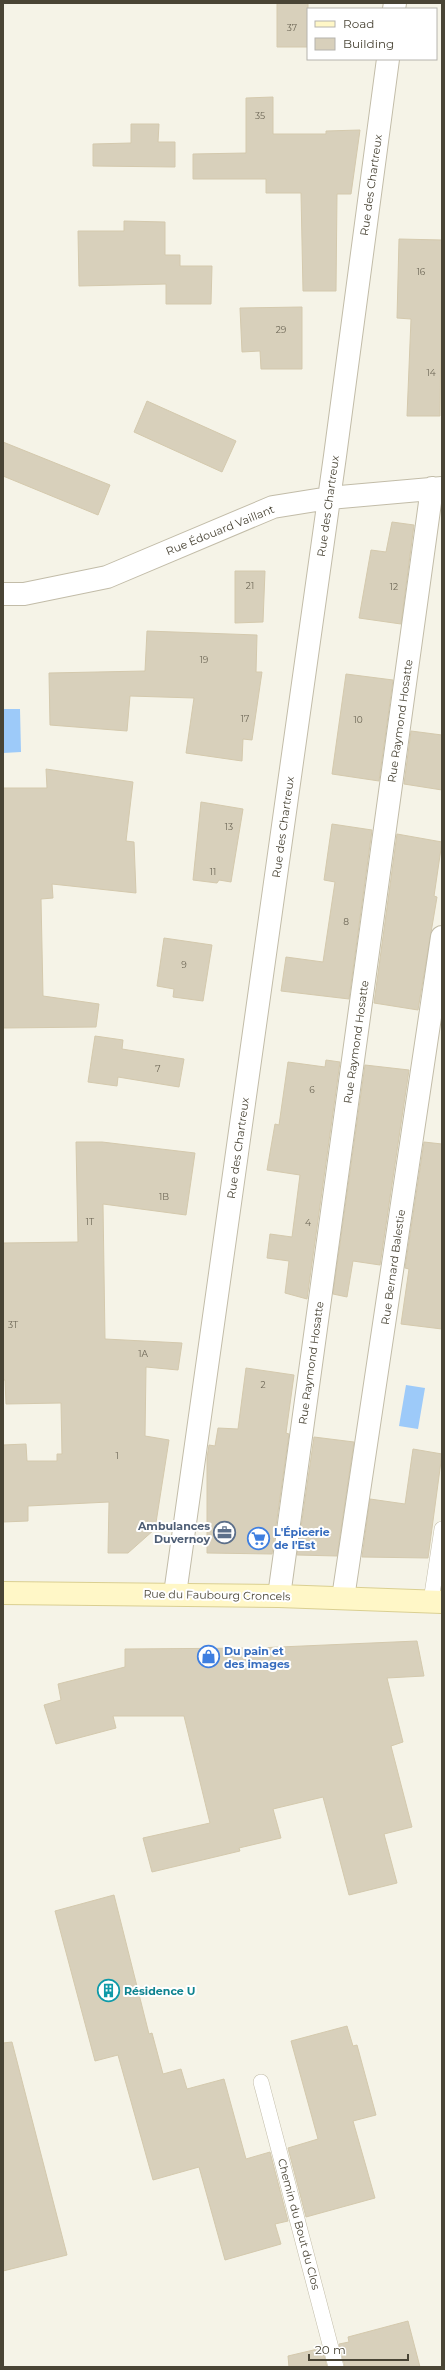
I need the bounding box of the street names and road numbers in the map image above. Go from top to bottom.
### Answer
street label: Rue des Chartreux [357,133,385,237]
street label: Rue des Chartreux [314,454,342,558]
street label: Rue Édouard Vaillant [164,502,277,558]
street label: Rue Raymond Hosatte [384,658,416,784]
street label: Rue des Chartreux [269,775,297,879]
street label: Rue Raymond Hosatte [340,979,372,1105]
street label: Rue des Chartreux [224,1096,252,1200]
street label: Rue Bernard Balestie [378,1208,408,1326]
street label: Rue Raymond Hosatte [295,1300,327,1426]
street label: Rue du Faubourg Croncels [143,1587,291,1603]
street label: Chemin du Bout du Clos [275,2157,323,2292]

